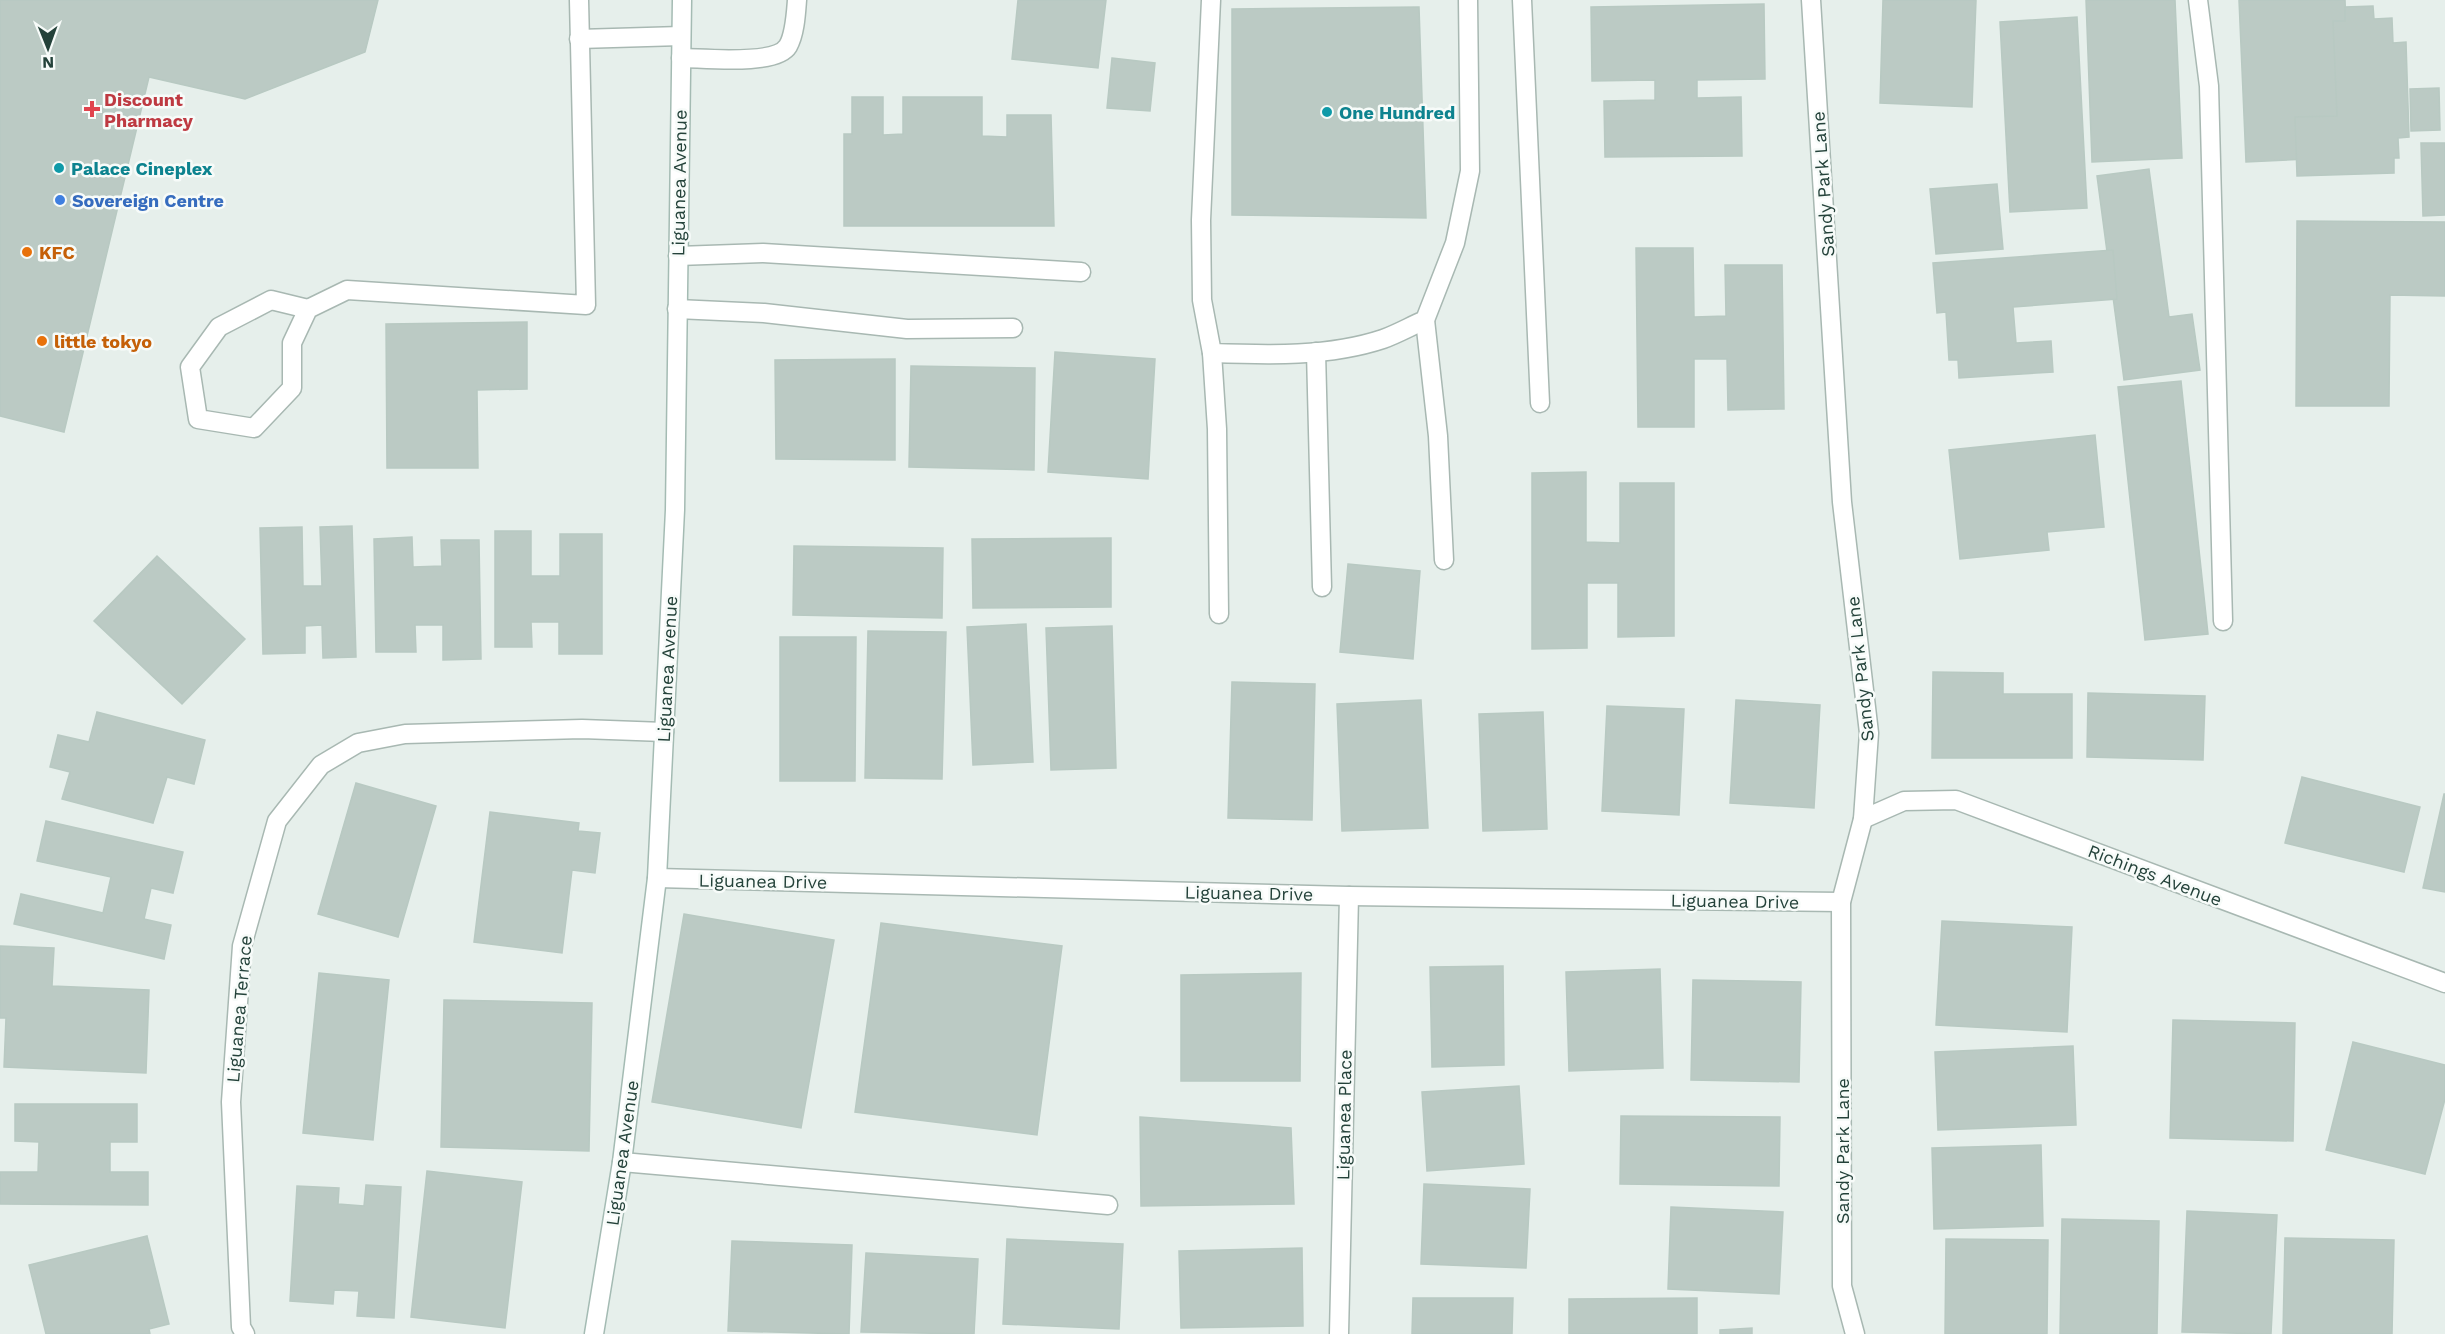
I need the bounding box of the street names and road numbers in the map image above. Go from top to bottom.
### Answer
street label: Liguanea Avenue [667,109,691,257]
street label: Sandy Park Lane [1807,110,1839,258]
street label: Liguanea Avenue [653,595,681,743]
street label: Sandy Park Lane [1842,595,1878,743]
street label: Richings Avenue [2085,840,2225,910]
street label: Liguanea Drive [699,869,827,893]
street label: Liguanea Drive [1185,881,1313,905]
street label: Liguanea Drive [1671,889,1799,913]
street label: Liguanea Terrace [222,934,256,1084]
street label: Liguanea Place [1332,1049,1356,1181]
street label: Sandy Park Lane [1832,1078,1853,1224]
street label: Liguanea Avenue [601,1079,643,1227]

